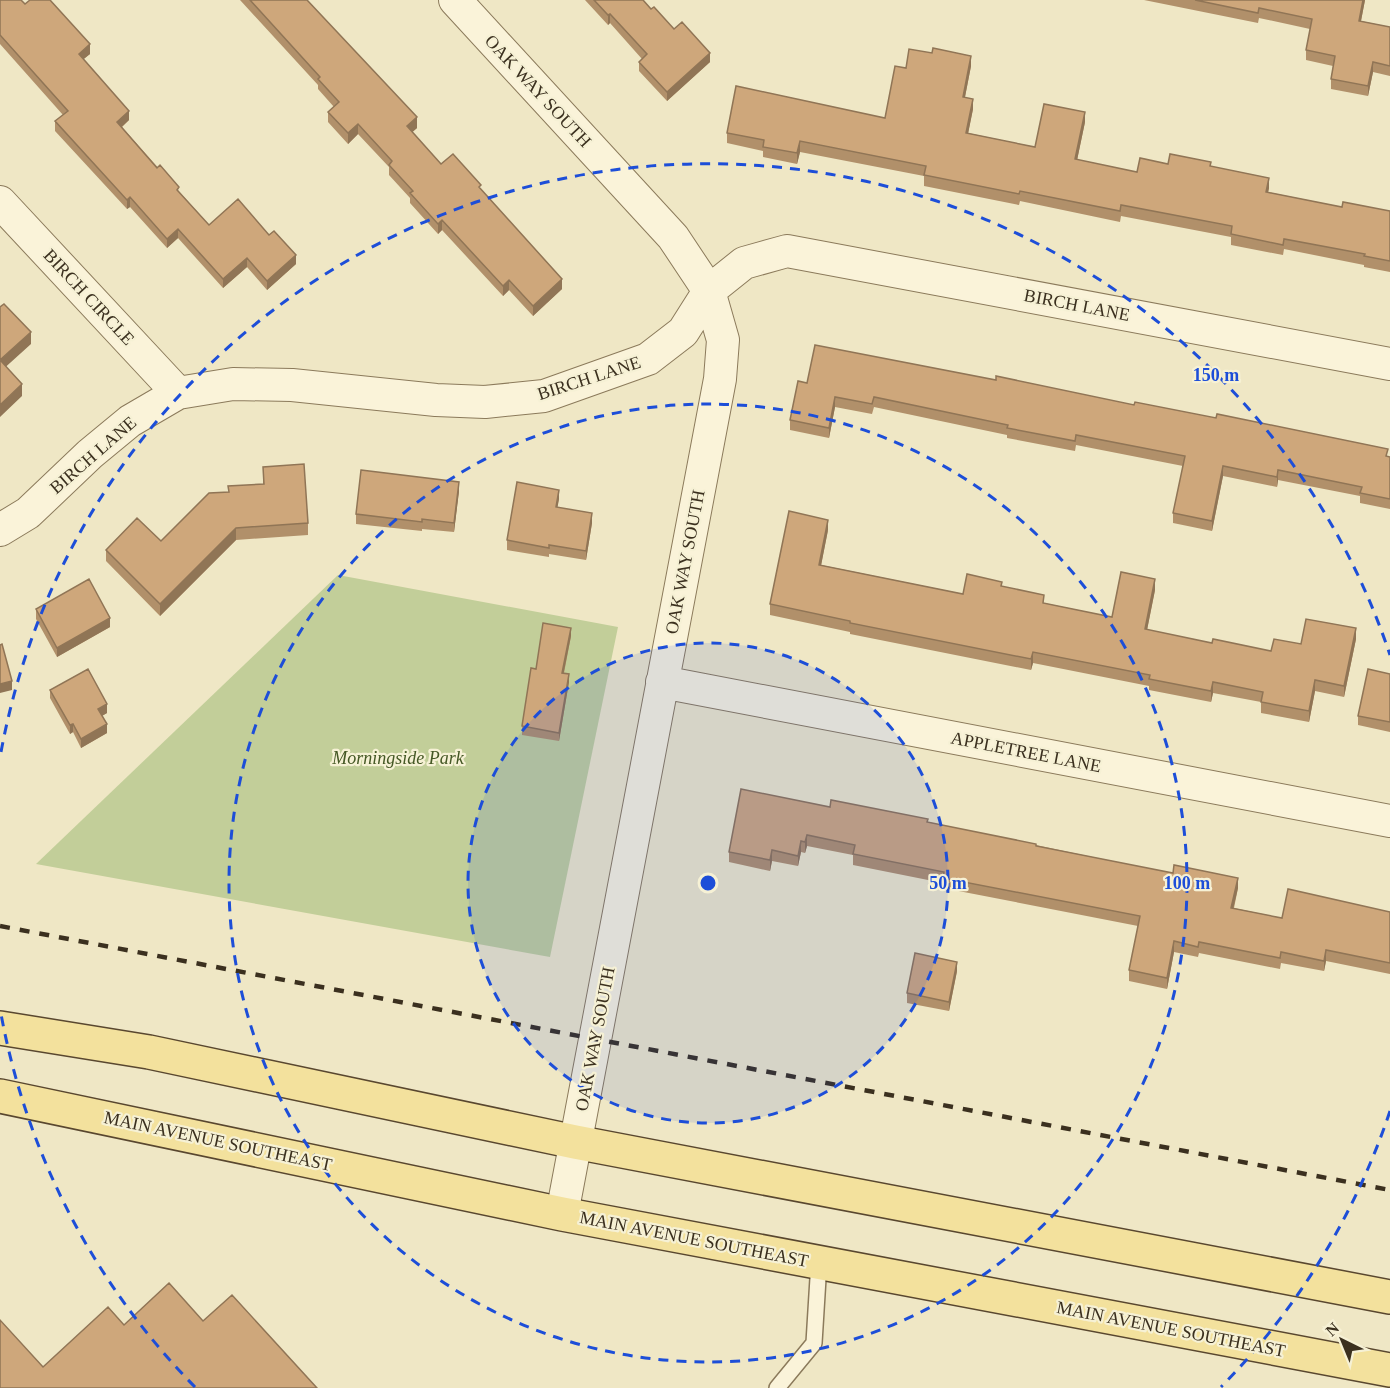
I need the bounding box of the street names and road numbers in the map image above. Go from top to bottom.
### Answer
street label: OAK WAY SOUTH [481,31,595,151]
street label: BIRCH CIRCLE [40,245,138,349]
street label: BIRCH LANE [1022,285,1132,325]
street label: BIRCH LANE [535,352,643,404]
street label: BIRCH LANE [46,412,140,498]
street label: OAK WAY SOUTH [661,488,709,636]
street label: APPLETREE LANE [949,728,1103,776]
street label: OAK WAY SOUTH [571,965,619,1113]
street label: MAIN AVENUE SOUTHEAST [102,1107,334,1175]
street label: MAIN AVENUE SOUTHEAST [578,1207,810,1271]
street label: MAIN AVENUE SOUTHEAST [1055,1297,1287,1361]

